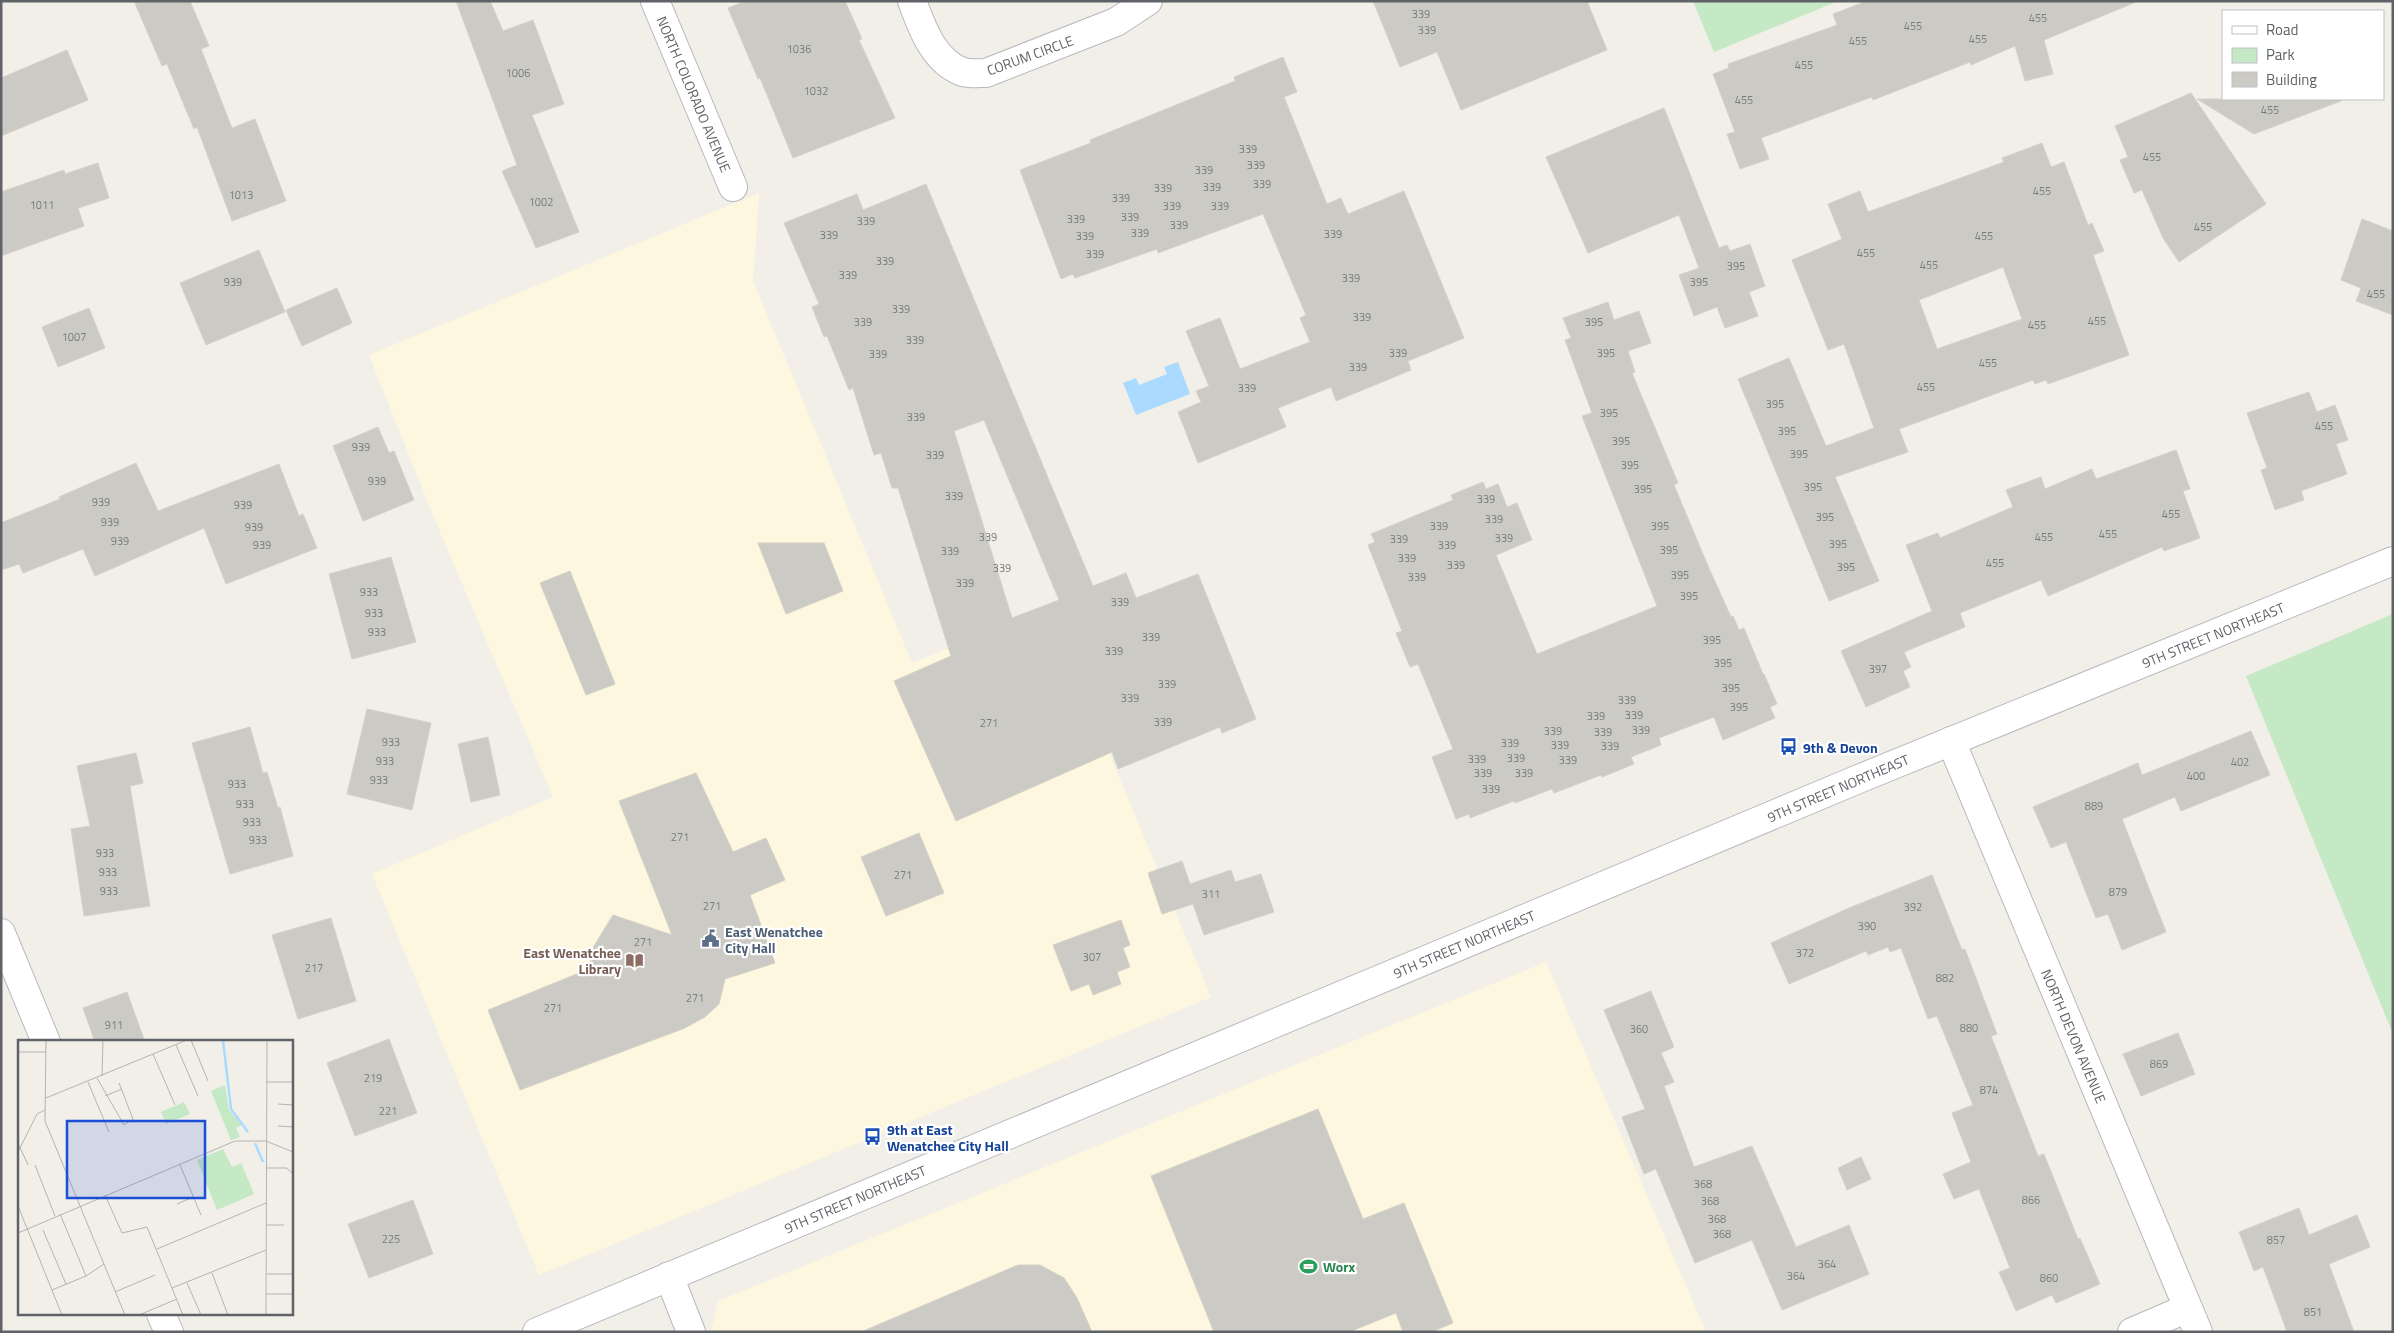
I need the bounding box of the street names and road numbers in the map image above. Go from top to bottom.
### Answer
street label: NORTH COLORADO AVENUE [652,13,737,176]
street label: CORUM CIRCLE [984,29,1077,80]
street label: 9TH STREET NORTHEAST [2139,597,2288,673]
street label: 9TH STREET NORTHEAST [1764,748,1913,827]
street label: 9TH STREET NORTHEAST [1390,904,1539,983]
street label: NORTH DEVON AVENUE [2036,966,2112,1106]
street label: 9TH STREET NORTHEAST [781,1159,930,1238]

